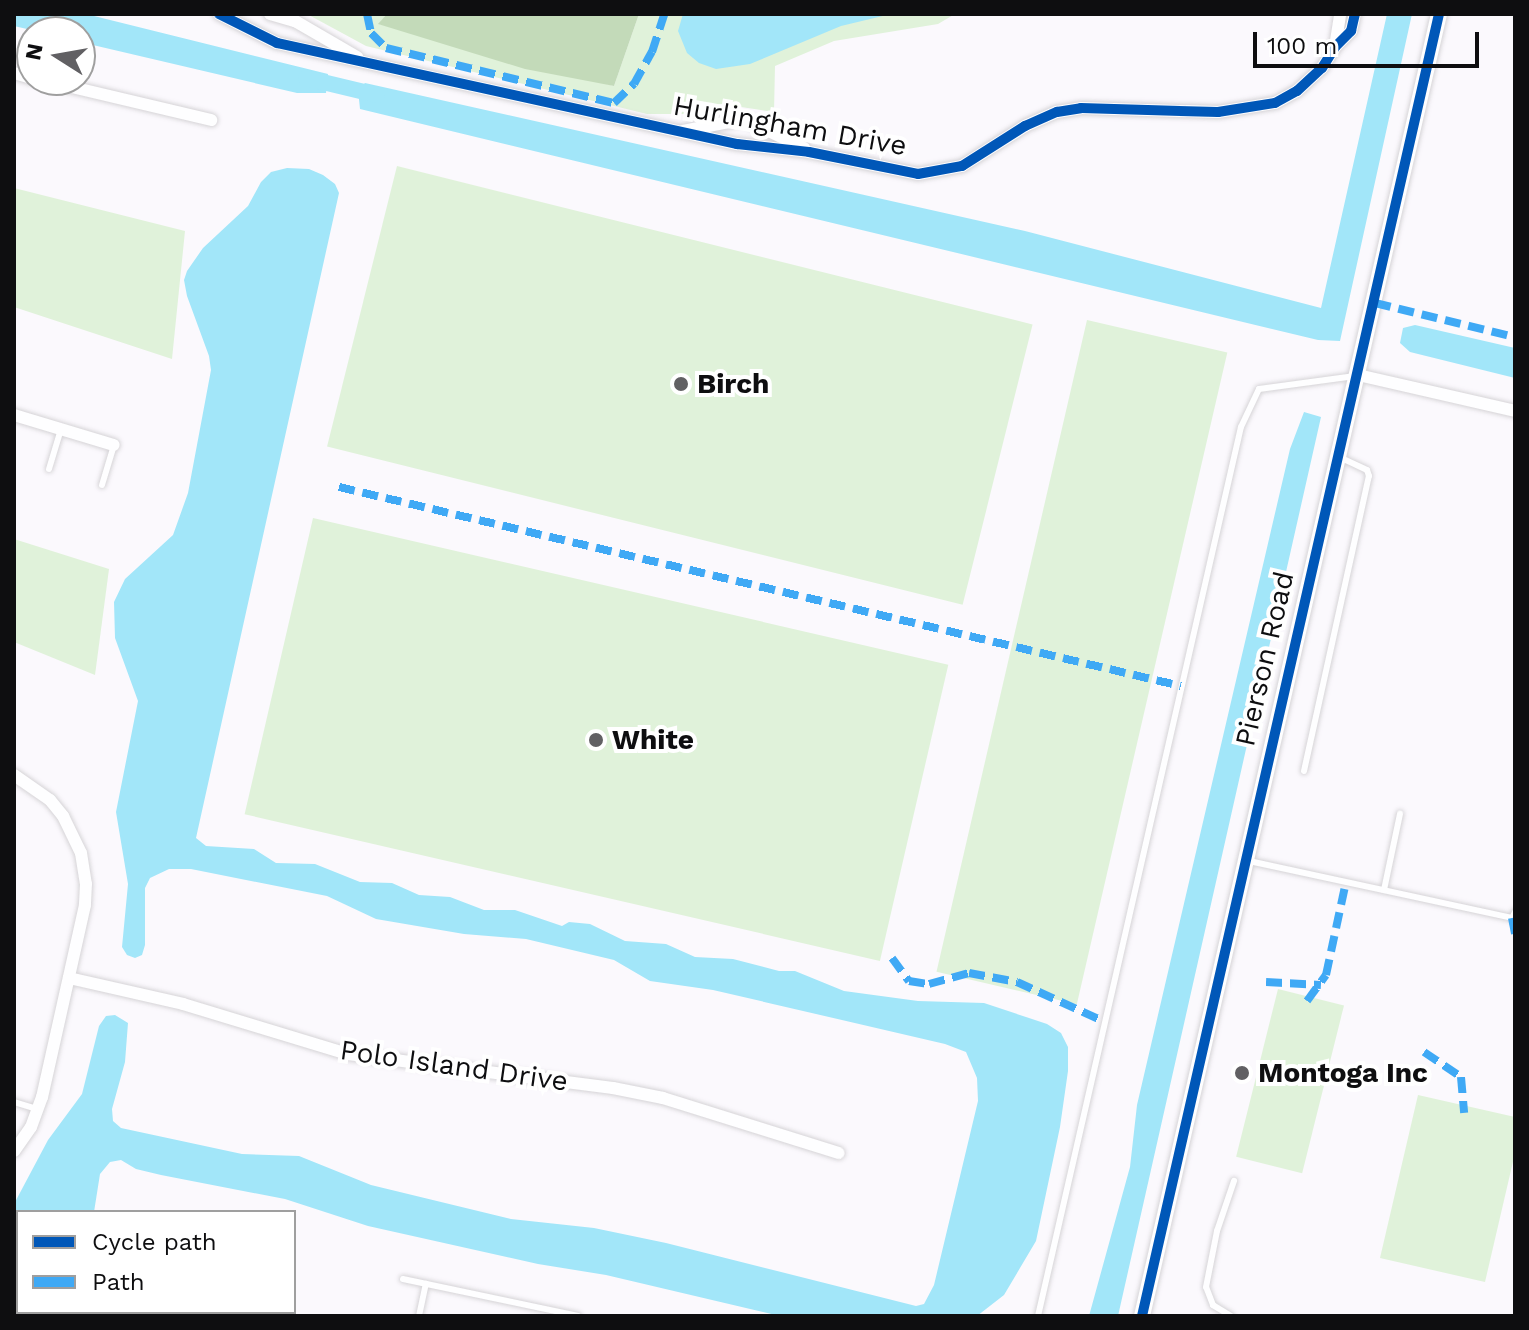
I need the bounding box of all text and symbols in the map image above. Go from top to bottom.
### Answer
north arrow [16,16,96,96]
scale bar [1257,16,1483,66]
text: 100 m [1267,32,1337,60]
text: N [20,41,48,62]
street label: Hurlingham Drive [671,89,909,163]
place label: Birch [697,367,769,401]
marker: Birch [672,375,690,393]
street label: Pierson Road [1229,568,1301,750]
place label: White [612,723,694,757]
marker: White [587,731,605,749]
street label: Polo Island Drive [338,1033,570,1099]
place label: Montoga Inc [1258,1056,1428,1090]
marker: Montoga Inc [1233,1064,1251,1082]
legend [16,1210,296,1314]
text: Cycle path [92,1228,217,1256]
text: Path [92,1268,145,1296]

